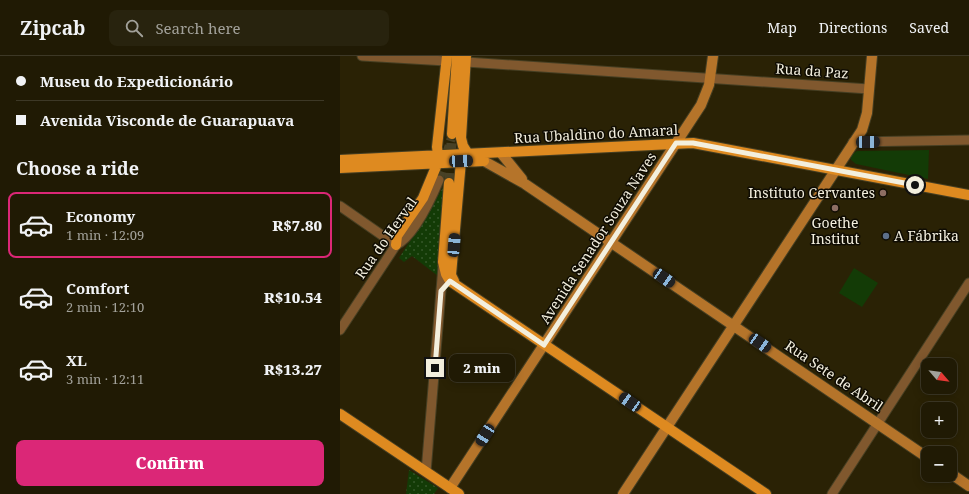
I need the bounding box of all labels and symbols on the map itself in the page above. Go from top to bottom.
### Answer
street label: Rua da Paz [775,58,849,83]
street label: Rua Ubaldino do Amaral [514,120,679,147]
car [856,136,880,148]
street label: Avenida Senador Souza Naves [535,148,660,327]
car [449,154,473,168]
route start [906,176,924,194]
place label: Instituto Cervantes [748,183,875,202]
marker: Instituto Cervantes [878,188,888,198]
street label: Rua do Herval [350,193,421,282]
marker: Goethe Institut [830,203,840,213]
place label: Goethe Institut [811,213,859,248]
place label: A Fábrika [894,226,959,245]
marker: A Fábrika [881,231,891,241]
car [447,233,461,257]
car [651,266,677,290]
car [747,331,773,355]
street label: Rua Sete de Abril [782,336,888,416]
callout: 2 min [449,354,515,382]
north arrow [921,358,957,394]
route end [426,359,444,377]
car [617,390,643,414]
car [473,422,497,448]

